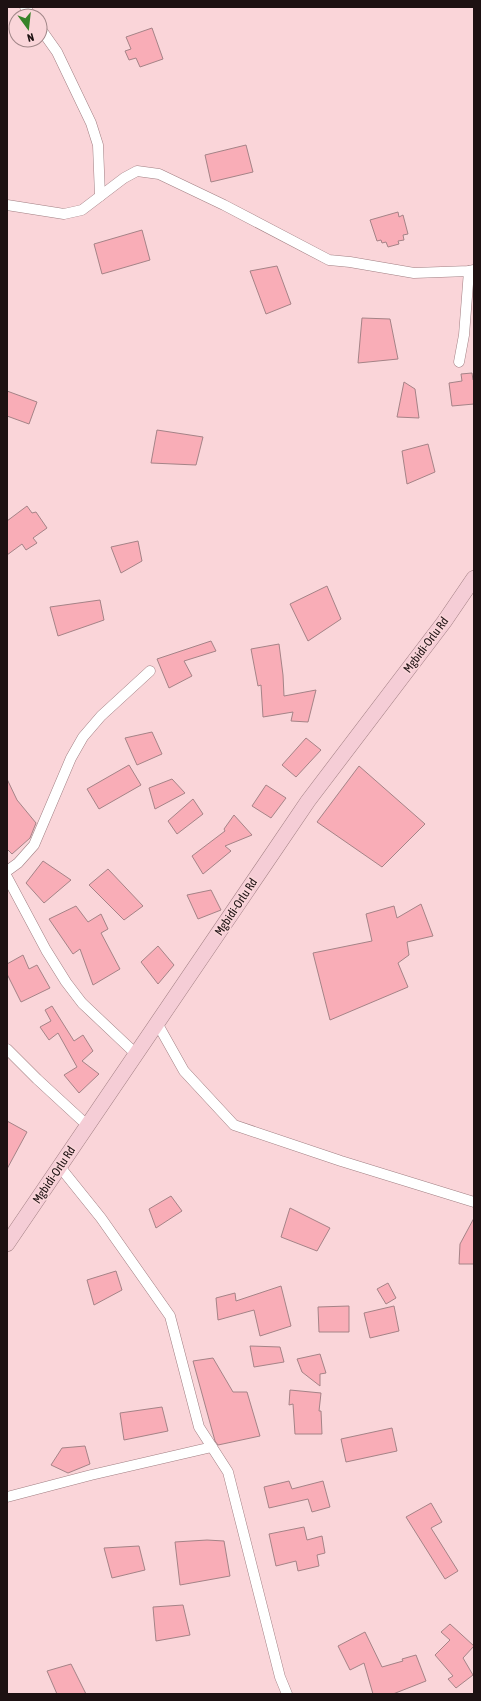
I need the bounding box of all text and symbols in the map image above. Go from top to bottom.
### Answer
north arrow [8,8,48,48]
text: N [26,31,35,44]
street label: Mgbidi-Orlu Rd [401,614,451,676]
street label: Mgbidi-Orlu Rd [212,876,260,938]
street label: Mgbidi-Orlu Rd [30,1144,78,1206]

